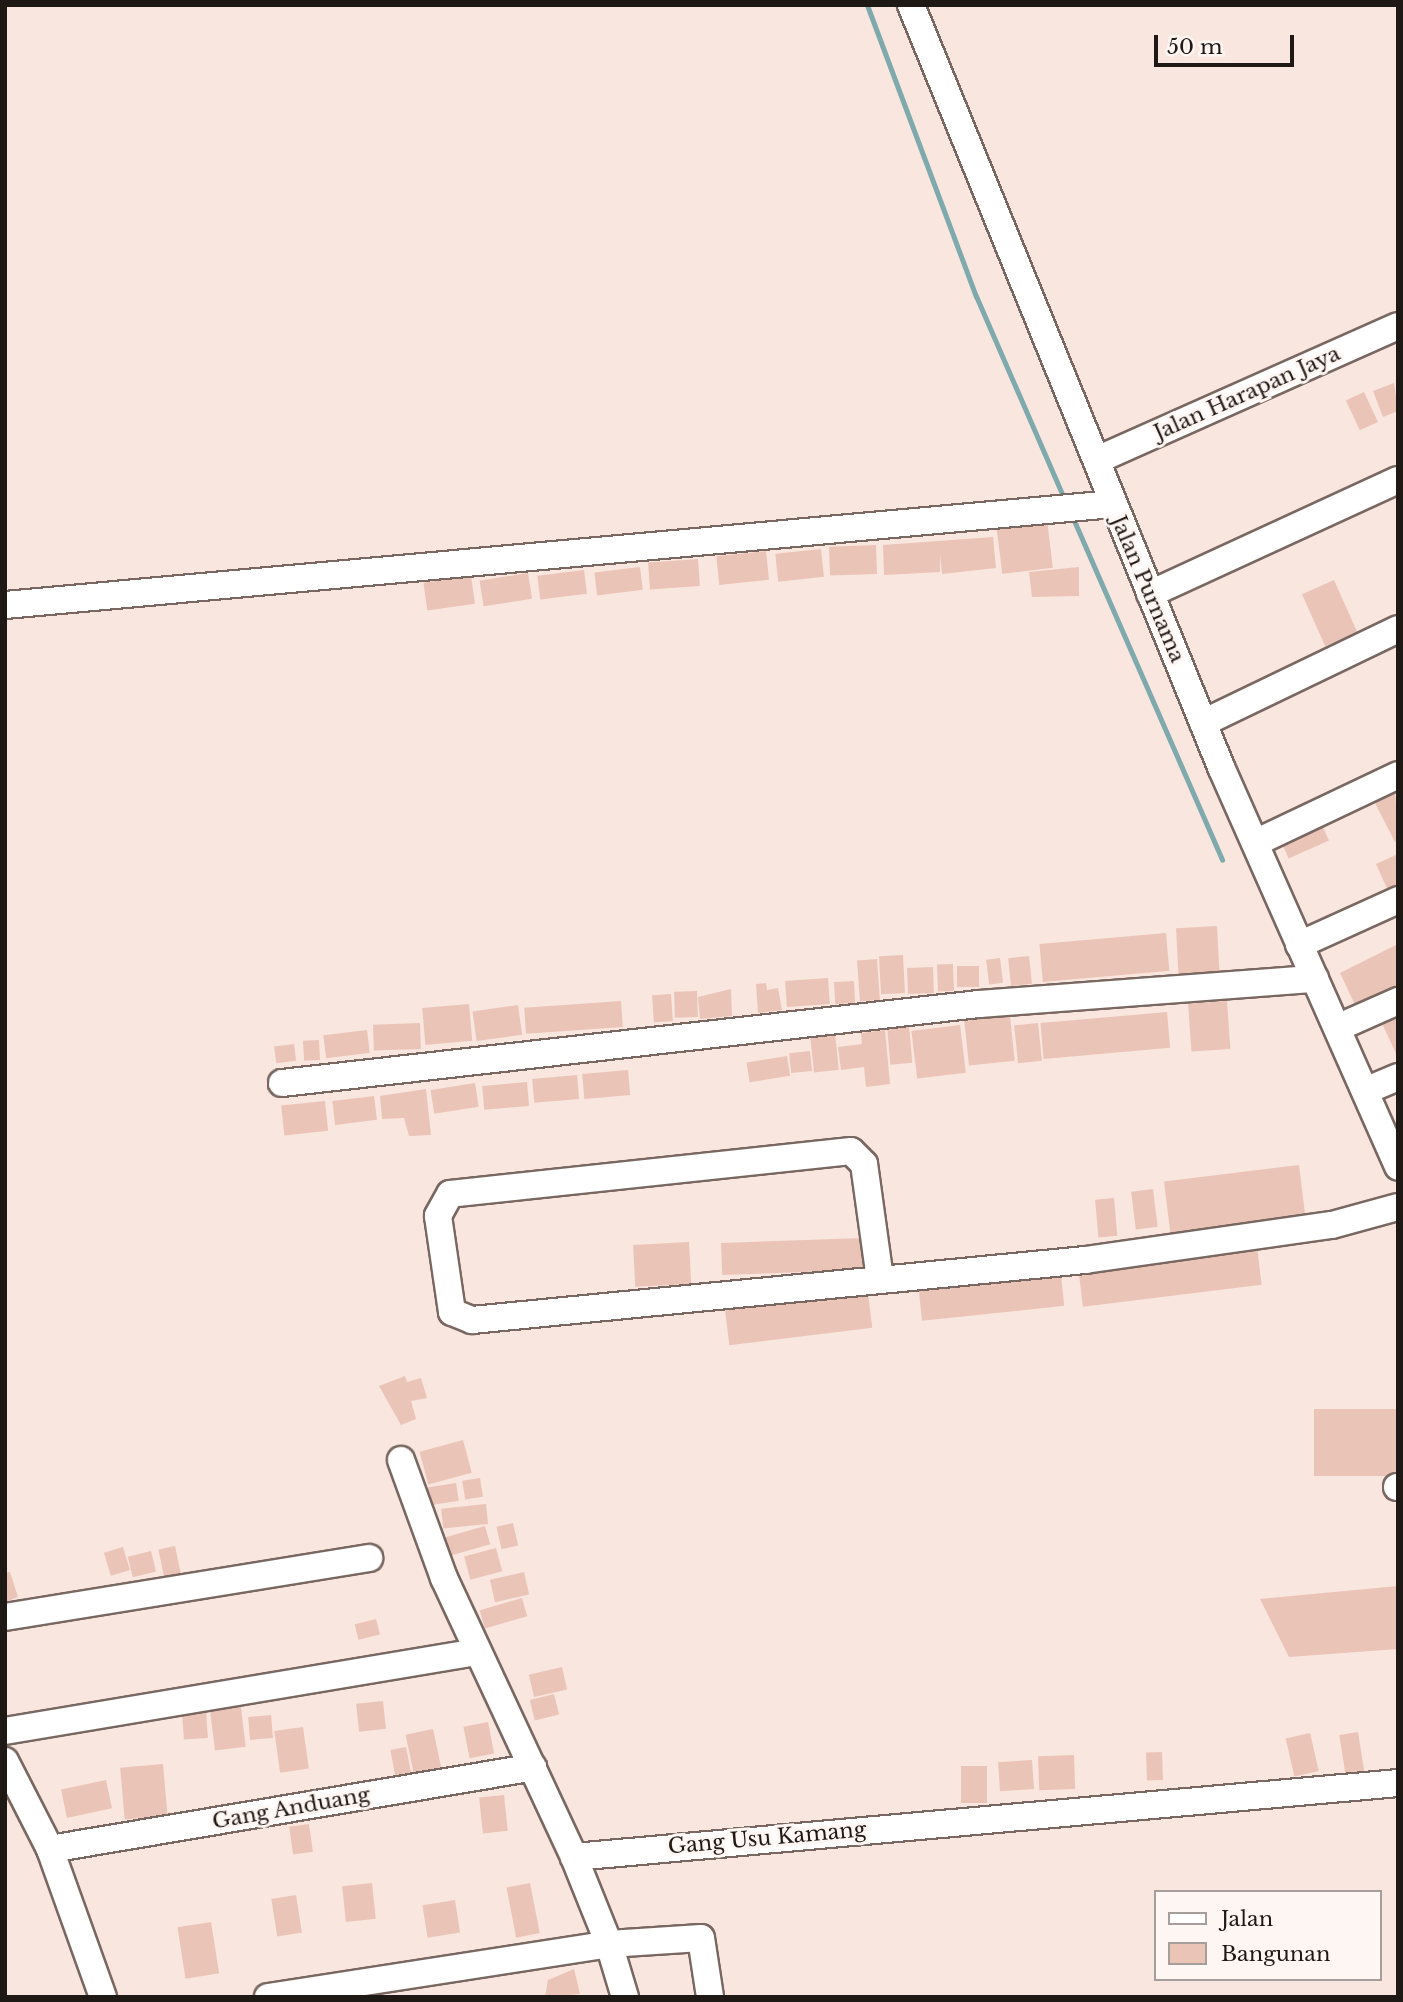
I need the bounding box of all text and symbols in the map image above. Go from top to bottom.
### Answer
scale bar [1158,21,1298,65]
text: 50 m [1167,34,1222,60]
street label: Jalan Harapan Jaya [1150,341,1344,445]
street label: Jalan Purnama [1106,512,1190,666]
street label: Gang Anduang [210,1782,372,1834]
street label: Gang Usu Kamang [667,1817,867,1859]
legend [1154,1890,1382,1981]
text: Jalan [1221,1906,1273,1932]
text: Bangunan [1221,1941,1330,1967]

